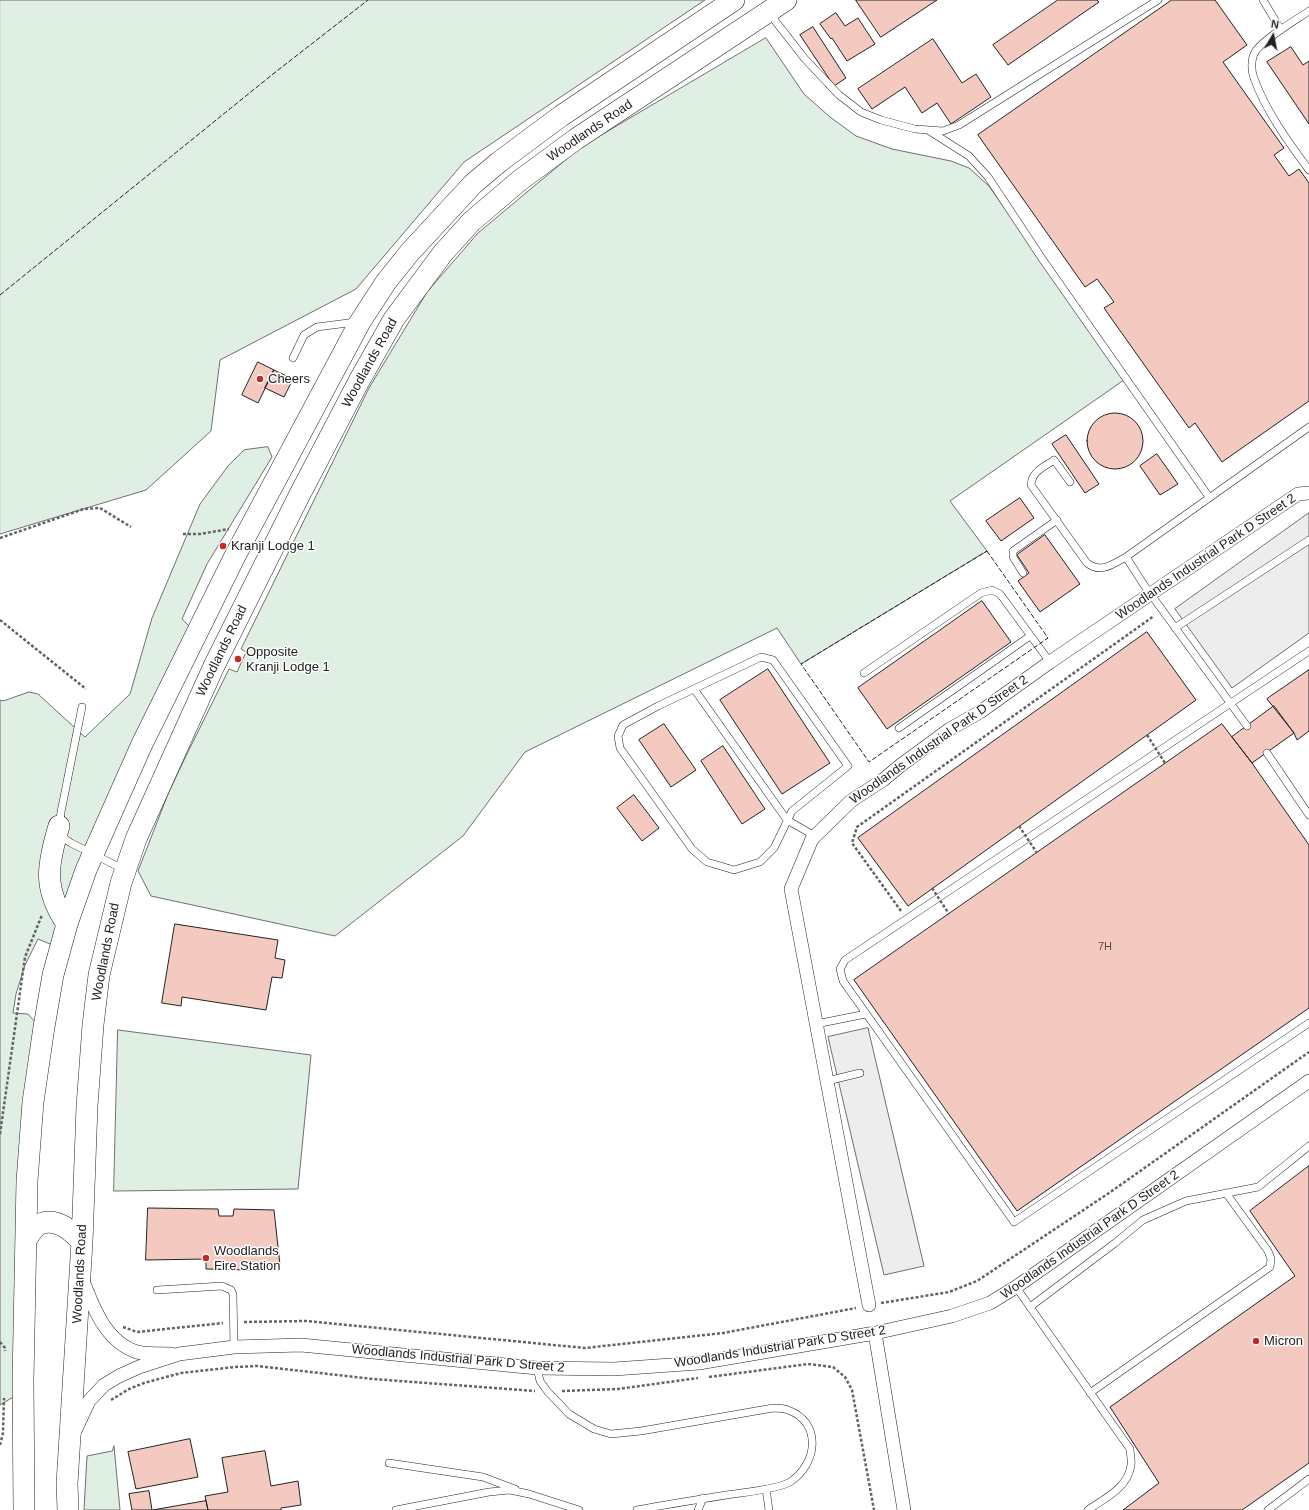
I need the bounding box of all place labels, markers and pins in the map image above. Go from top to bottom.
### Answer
place label: Cheers [268,371,310,387]
marker: Cheers [255,374,265,384]
place label: Kranji Lodge 1 [231,538,315,554]
marker: Kranji Lodge 1 [218,541,228,551]
place label: Opposite Kranji Lodge 1 [246,644,330,675]
marker: Opposite Kranji Lodge 1 [233,654,243,664]
place label: Woodlands Fire Station [214,1243,280,1274]
marker: Woodlands Fire Station [201,1253,211,1263]
place label: Micron [1264,1333,1303,1349]
marker: Micron [1251,1336,1261,1346]

